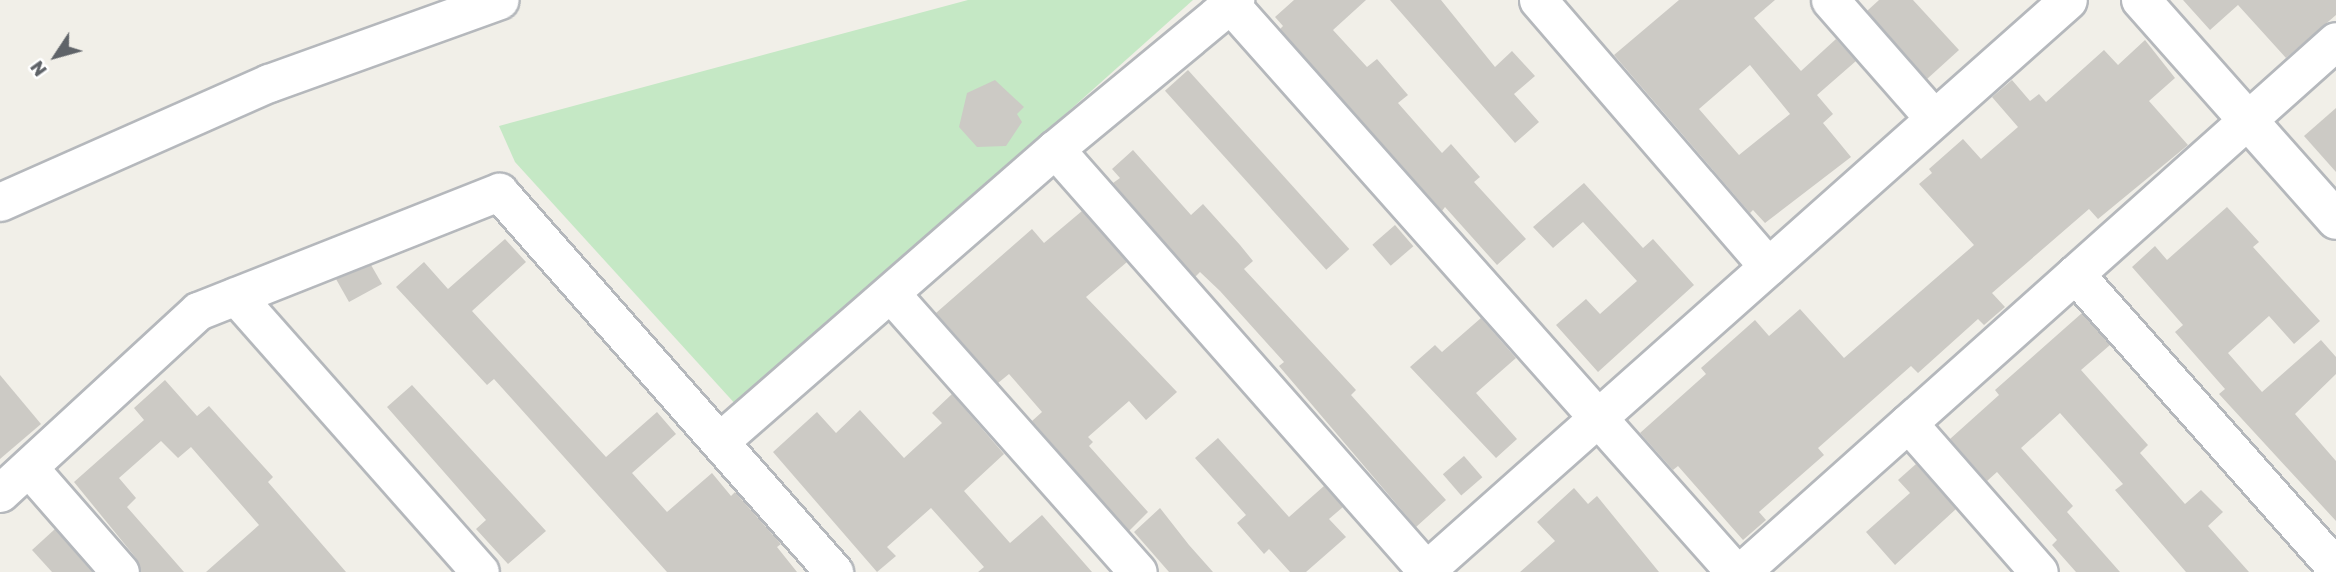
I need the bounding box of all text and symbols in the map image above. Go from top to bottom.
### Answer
north arrow [21,21,91,91]
text: N [25,56,52,81]

